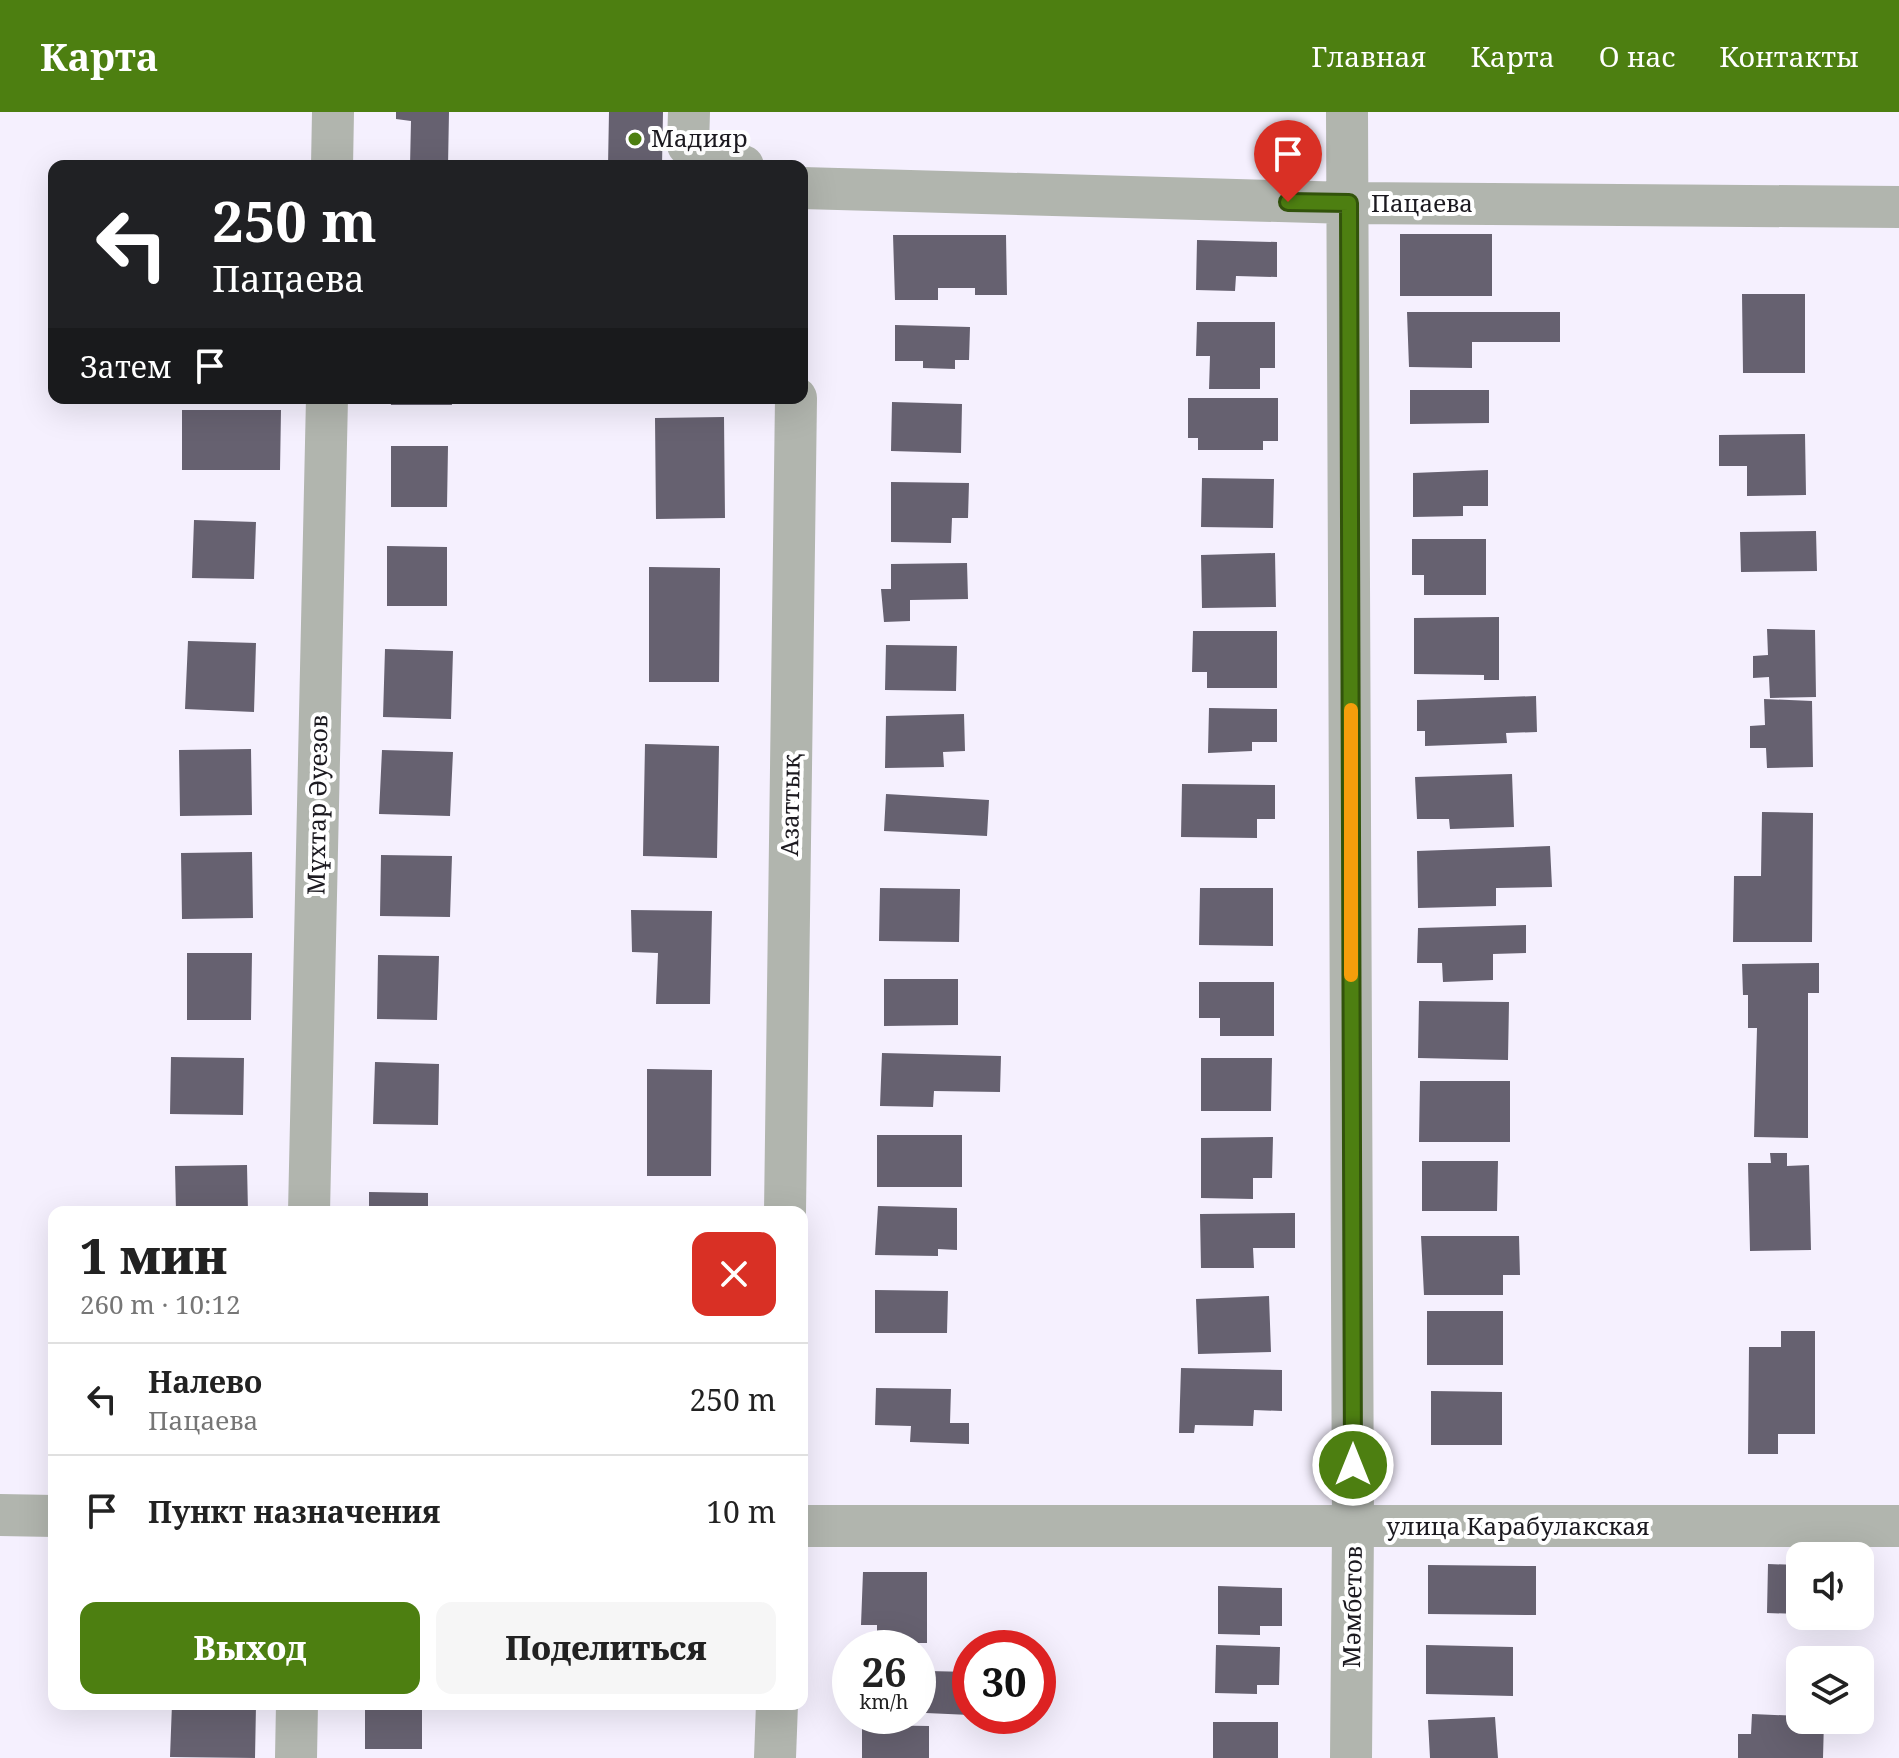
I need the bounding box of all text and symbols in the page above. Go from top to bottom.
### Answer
text: Карта [40,30,158,82]
text: Главная [1311,37,1426,75]
text: Карта [1470,37,1555,75]
text: О нас [1599,37,1675,75]
text: Контакты [1719,37,1859,75]
pin [1254,120,1322,202]
place label: Мадияр [651,121,748,154]
marker: Мадияр [626,130,644,148]
icon: arrive [1266,132,1310,176]
text: 250 m [212,182,377,258]
street label: Пацаева [1371,186,1473,219]
icon: left [80,192,184,296]
text: Пацаева [212,254,365,303]
icon: arrive [188,344,232,388]
text: Затем [80,346,172,387]
street label: Мұхтар Әуезов [298,715,335,895]
street label: Азаттық [772,753,807,857]
text: 1 мин [80,1223,227,1288]
button: close [692,1232,776,1316]
text: 260 m · 10:12 [80,1286,241,1322]
text: Налево [148,1361,262,1402]
icon: left [80,1377,124,1421]
text: 250 m [690,1379,776,1420]
text: Пацаева [148,1402,258,1438]
position arrow [1311,1423,1395,1507]
icon: arrive [80,1489,124,1533]
text: Пункт назначения [148,1491,440,1532]
text: 10 m [706,1491,776,1532]
street label: улица Карабулакская [1386,1509,1650,1542]
map controls [1786,1542,1874,1734]
button: sound [1786,1542,1874,1630]
street label: Мәмбетов [1334,1546,1369,1668]
button: Выход [80,1602,420,1694]
button: Поделиться [436,1602,776,1694]
speed limit sign: 30 [952,1630,1056,1734]
text: 26 [861,1644,907,1699]
button: layers [1786,1646,1874,1734]
text: km/h [859,1688,909,1715]

